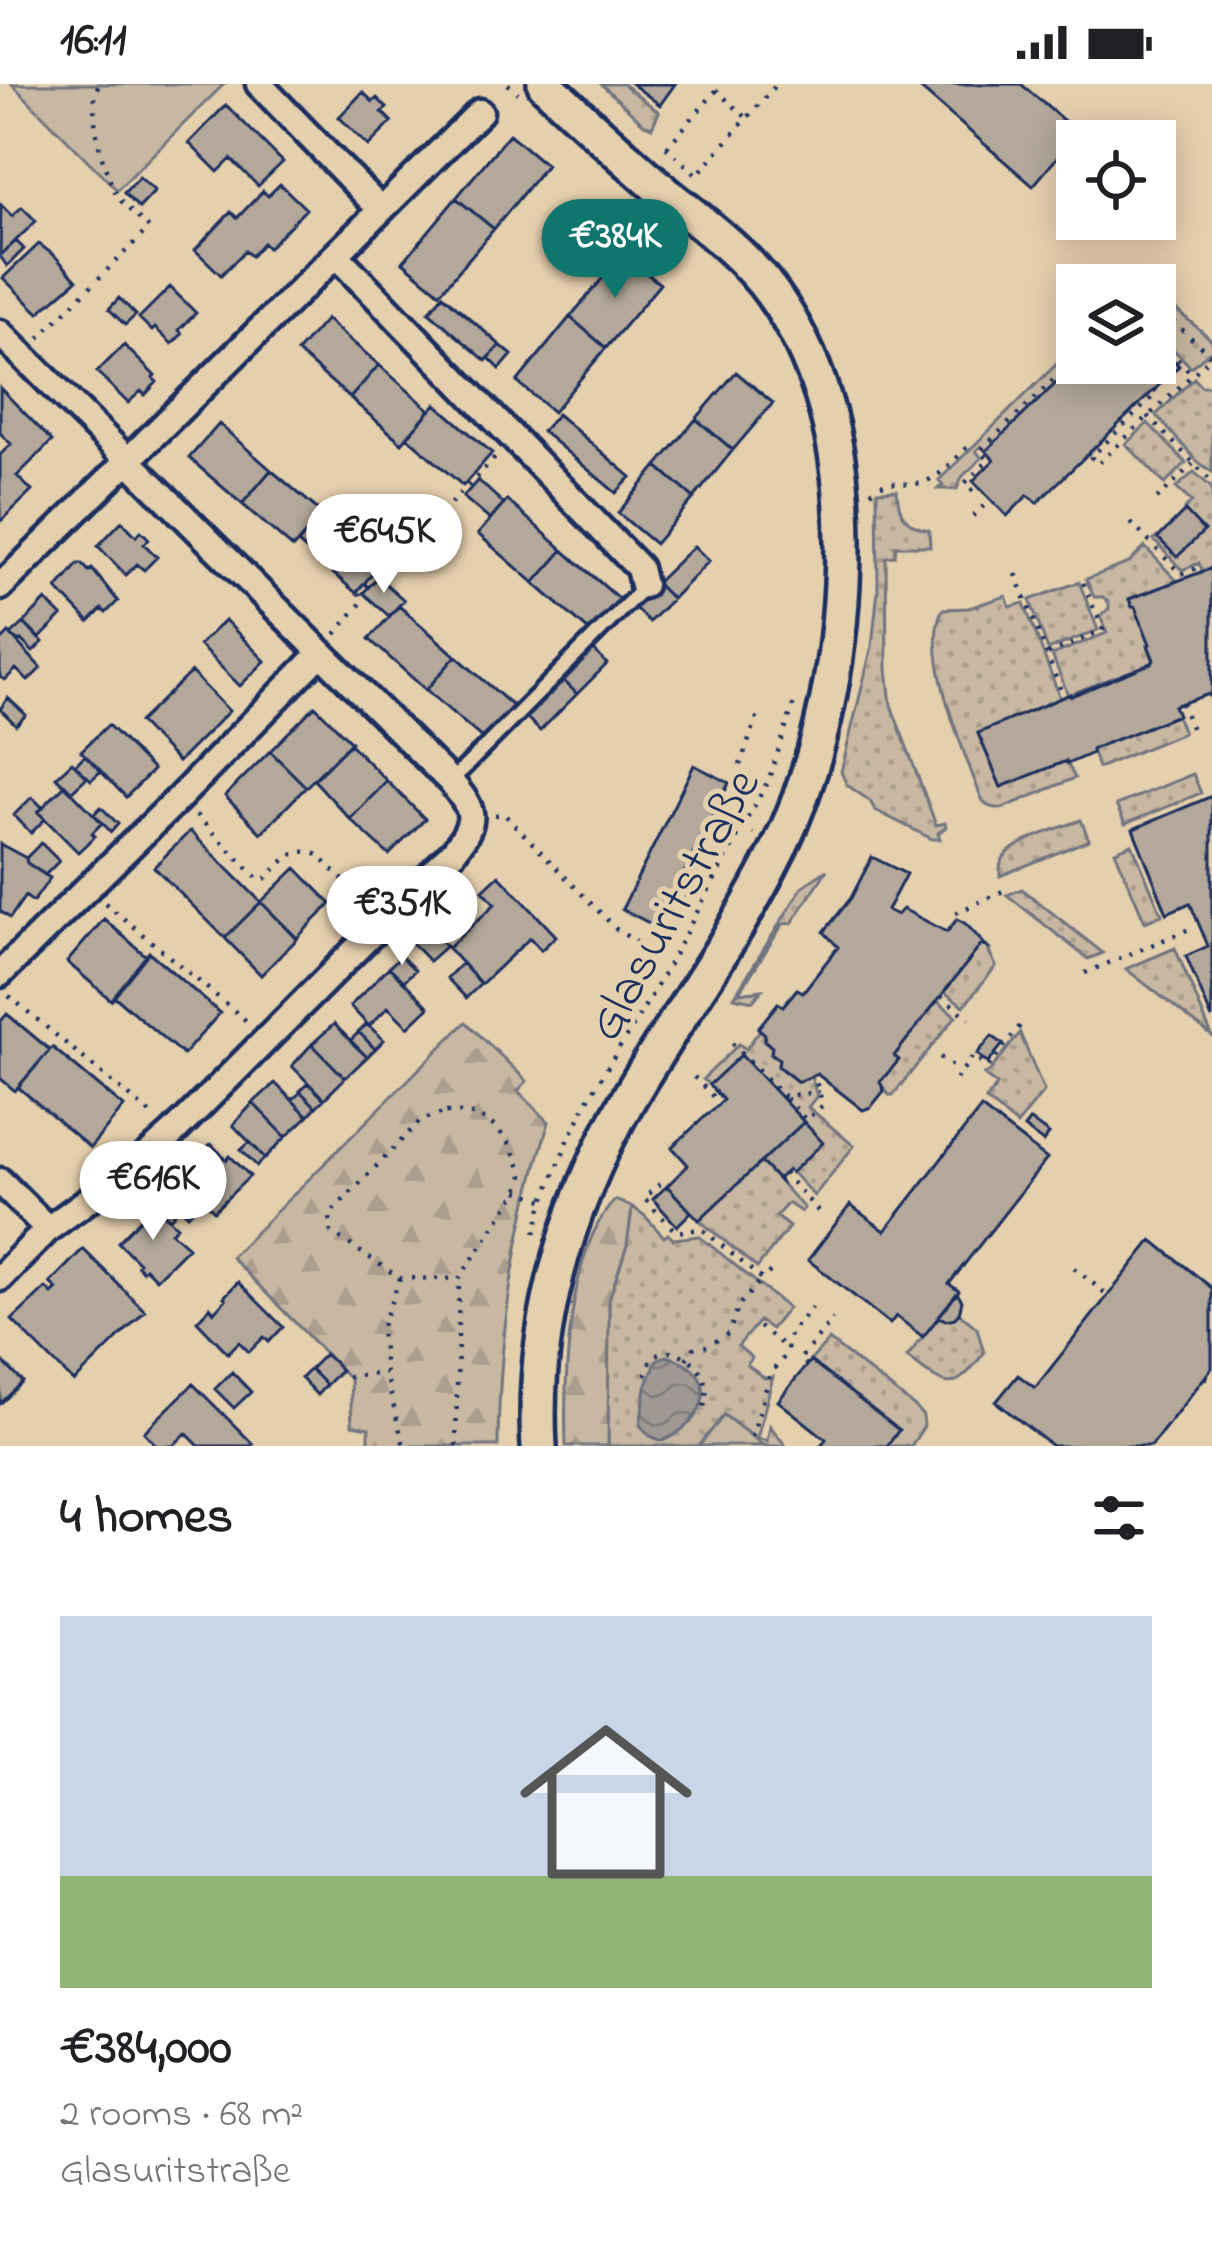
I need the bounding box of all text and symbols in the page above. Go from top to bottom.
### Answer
text: 16:11 [60,9,127,75]
map controls [1056,120,1176,384]
button: locate [1056,120,1176,240]
pin: €384K [531,199,699,301]
text: €384K [569,209,661,266]
button: layers [1056,264,1176,384]
pin: €645K [300,494,468,596]
text: €645K [333,504,435,561]
street label: Glasuritstraße [570,756,782,1056]
pin: €351K [318,866,486,968]
text: €351K [354,876,450,933]
pin: €616K [69,1141,237,1243]
text: €616K [107,1151,199,1208]
text: 4 homes [60,1481,233,1556]
icon: filters [1086,1485,1152,1551]
icon: home [498,1694,714,1910]
text: €384,000 [60,2012,232,2087]
text: 2 rooms · 68 m² [60,2087,303,2144]
text: Glasuritstraße [60,2144,290,2201]

